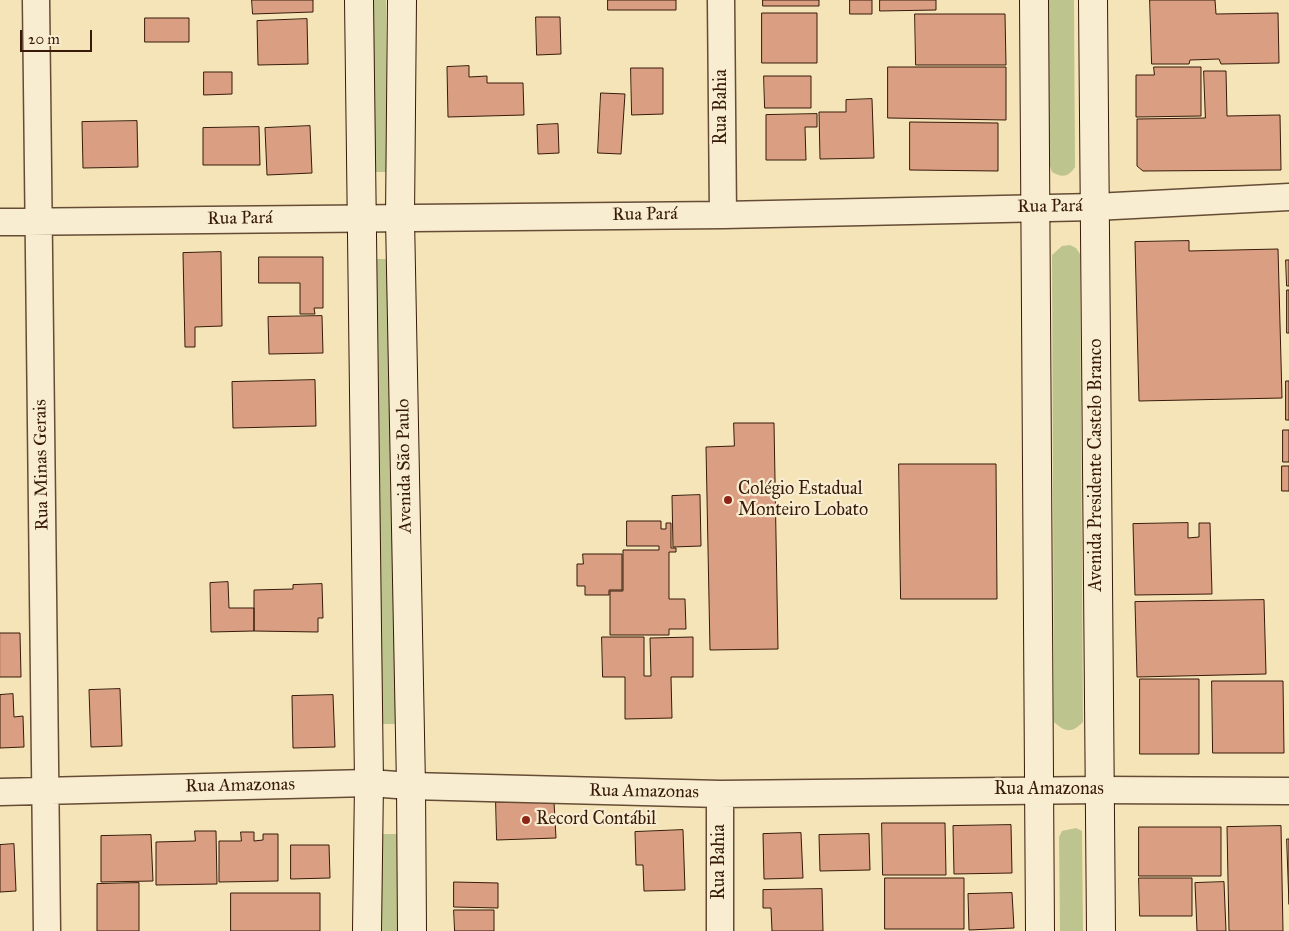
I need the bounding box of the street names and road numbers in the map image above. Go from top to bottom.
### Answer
street label: Rua Bahia [711,69,733,145]
street label: Rua Pará [1017,196,1083,218]
street label: Rua Pará [612,204,678,226]
street label: Rua Pará [207,208,273,230]
street label: Avenida Presidente Castelo Branco [1086,338,1108,592]
street label: Avenida São Paulo [393,398,417,534]
street label: Rua Minas Gerais [30,399,54,531]
street label: Rua Amazonas [185,774,295,798]
street label: Rua Amazonas [994,779,1104,801]
street label: Rua Amazonas [589,780,699,804]
street label: Rua Bahia [709,824,731,900]

